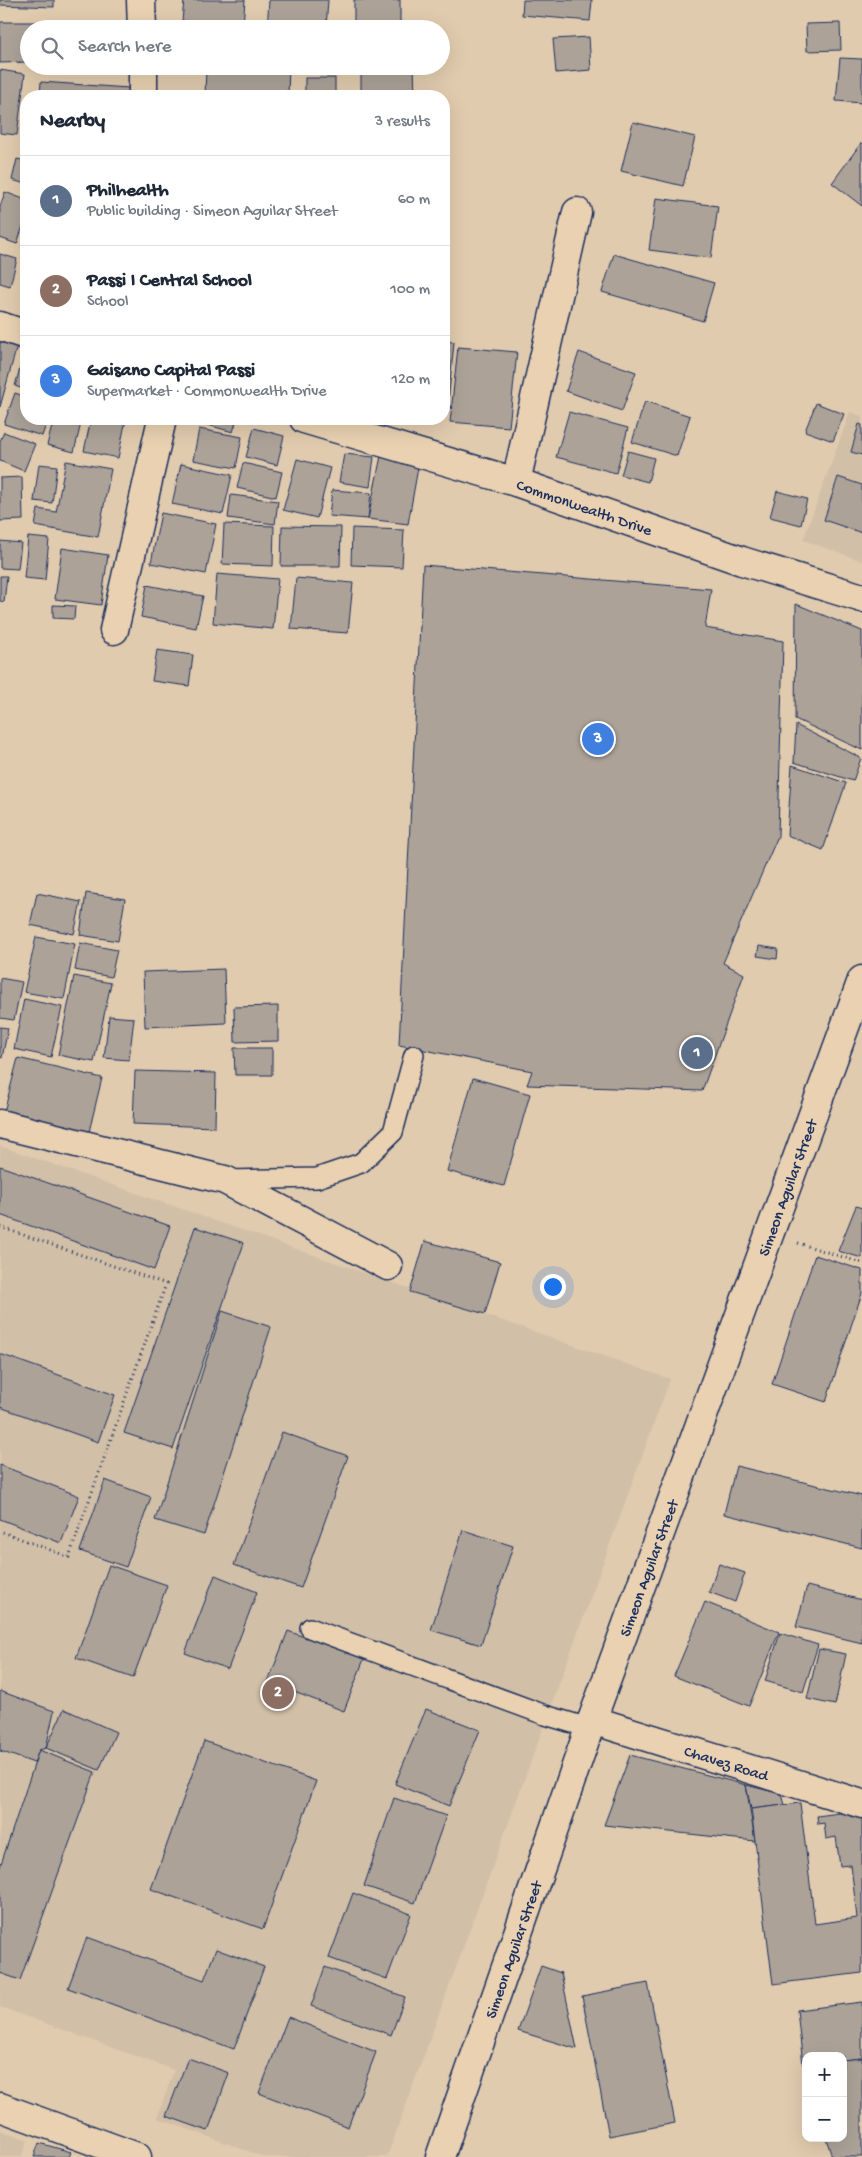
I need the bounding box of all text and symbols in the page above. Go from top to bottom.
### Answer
search box [20,20,450,75]
icon: search [38,34,66,62]
text: Search here [78,36,172,59]
text: Nearby [40,110,105,135]
text: 3 results [375,113,430,132]
text: Philhealth [87,180,169,203]
text: 1 [53,191,59,210]
text: 60 m [398,191,430,210]
text: Public building · Simeon Aguilar Street [87,203,337,222]
text: Passi I Central School [87,270,252,293]
text: 2 [52,281,60,300]
text: 100 m [390,281,430,300]
text: School [87,293,129,312]
text: Gaisano Capital Passi [87,360,255,383]
text: 3 [52,371,60,390]
text: 120 m [391,371,430,390]
text: Supermarket · Commonwealth Drive [87,383,327,402]
street label: Commonwealth Drive [513,477,655,542]
pin: 3 [582,720,614,758]
pin: 1 [681,1034,713,1072]
street label: Simeon Aguilar Street [756,1116,824,1259]
your location [540,1274,566,1300]
street label: Simeon Aguilar Street [617,1496,685,1640]
pin: 2 [262,1674,294,1712]
street label: Chavez Road [681,1743,772,1788]
street label: Simeon Aguilar Street [483,1878,549,2022]
map controls [802,2052,847,2142]
button: + [802,2052,847,2097]
button: − [802,2097,847,2142]

